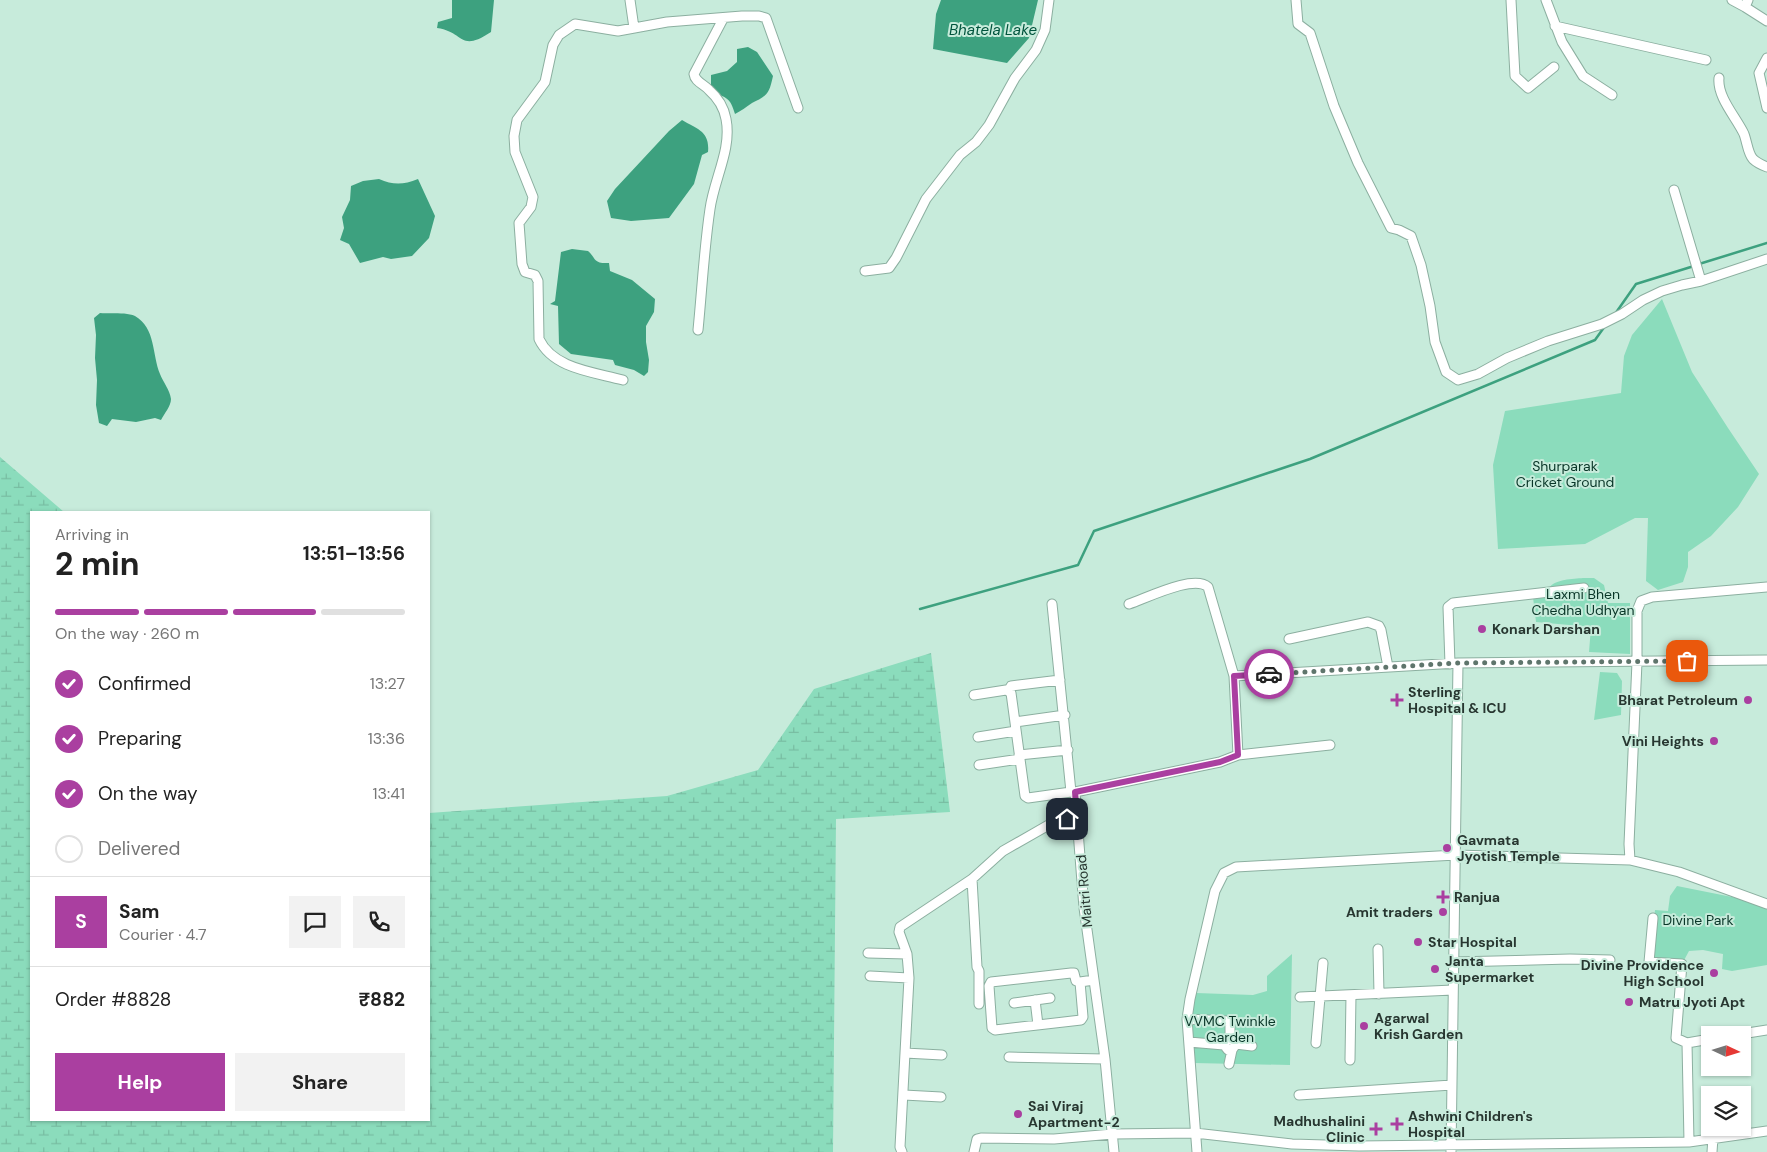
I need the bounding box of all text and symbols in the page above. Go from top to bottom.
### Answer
water label: Bhatela Lake [949,20,1037,40]
park label: Shurparak Cricket Ground [1516,457,1614,491]
text: Arriving in [55,524,129,545]
text: 13:51–13:56 [303,541,405,566]
text: 2 min [55,543,140,585]
park label: Laxmi Bhen Chedha Udhyan [1532,585,1635,619]
place label: Konark Darshan [1492,620,1600,638]
text: On the way · 260 m [55,623,199,644]
marker: Konark Darshan [1476,623,1488,635]
pin [1666,640,1708,682]
icon: bag [1673,647,1701,675]
courier [1244,649,1294,699]
icon: car [1255,660,1283,688]
icon: check [55,670,83,698]
text: Confirmed [98,671,191,696]
text: 13:27 [370,673,405,694]
place label: Sterling Hospital & ICU [1408,683,1506,717]
place label: Bharat Petroleum [1618,691,1738,709]
marker: Sterling Hospital & ICU [1390,693,1404,707]
marker: Bharat Petroleum [1742,694,1754,706]
icon: check [55,725,83,753]
text: Preparing [98,726,182,751]
text: 13:36 [368,728,405,749]
place label: Vini Heights [1622,732,1704,750]
marker: Vini Heights [1708,735,1720,747]
icon: check [55,780,83,808]
text: On the way [98,781,198,806]
text: 13:41 [373,783,405,804]
pin [1046,798,1088,840]
icon: home [1053,805,1081,833]
place label: Gavmata Jyotish Temple [1457,831,1560,865]
text: Delivered [98,836,180,861]
marker: Gavmata Jyotish Temple [1441,842,1453,854]
street label: Maitri Road [1072,854,1096,928]
place label: Ranjua [1454,888,1500,906]
marker: Ranjua [1436,890,1450,904]
button: chat [289,896,341,948]
button: phone [353,896,405,948]
text: Sam [119,899,160,924]
place label: Amit traders [1346,903,1433,921]
marker: Amit traders [1437,906,1449,918]
text: S [75,909,87,934]
park label: Divine Park [1662,911,1734,929]
text: Courier · 4.7 [119,924,207,945]
place label: Star Hospital [1428,933,1517,951]
marker: Star Hospital [1412,936,1424,948]
place label: Janta Supermarket [1445,952,1534,986]
place label: Divine Providence High School [1581,956,1704,990]
marker: Janta Supermarket [1429,963,1441,975]
marker: Divine Providence High School [1708,967,1720,979]
text: Order #8828 [55,987,171,1012]
text: ₹882 [358,987,405,1012]
place label: Matru Jyoti Apt [1639,993,1745,1011]
marker: Matru Jyoti Apt [1623,996,1635,1008]
place label: Agarwal Krish Garden [1374,1009,1463,1043]
park label: VVMC Twinkle Garden [1184,1012,1276,1046]
marker: Agarwal Krish Garden [1358,1020,1370,1032]
north arrow [1701,1026,1751,1076]
map controls [1701,1026,1751,1136]
button: Help [55,1053,225,1111]
button: Share [235,1053,405,1111]
button: layers [1701,1086,1751,1136]
place label: Sai Viraj Apartment-2 [1028,1097,1120,1131]
place label: Ashwini Children's Hospital [1408,1107,1533,1141]
marker: Sai Viraj Apartment-2 [1012,1108,1024,1120]
place label: Madhushalini Clinic [1274,1112,1365,1146]
marker: Ashwini Children's Hospital [1390,1117,1404,1131]
marker: Madhushalini Clinic [1369,1122,1383,1136]

